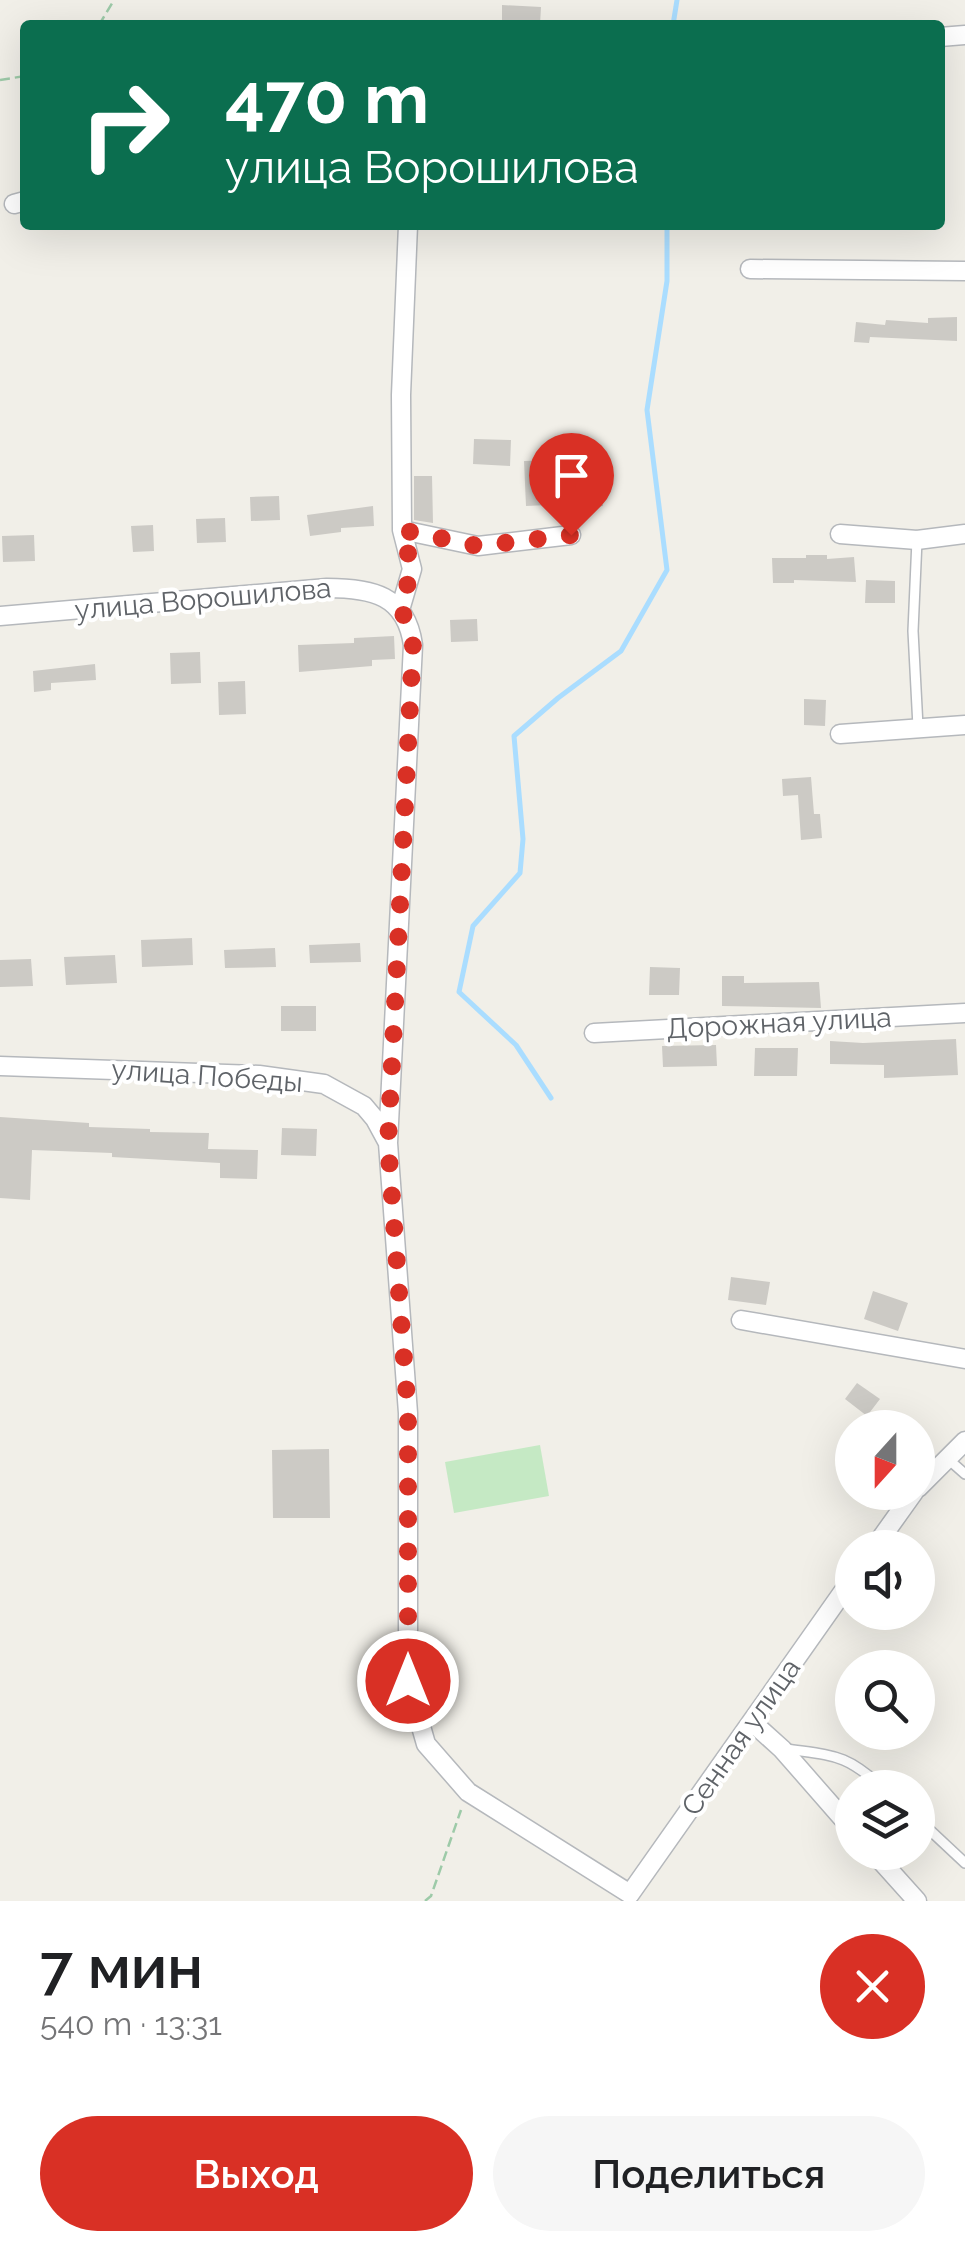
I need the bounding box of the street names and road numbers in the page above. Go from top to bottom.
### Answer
street label: улица Ворошилова [73,571,333,627]
street label: Дорожная улица [666,1001,892,1045]
street label: улица Победы [110,1053,304,1099]
street label: Сенная улица [675,1652,807,1822]

